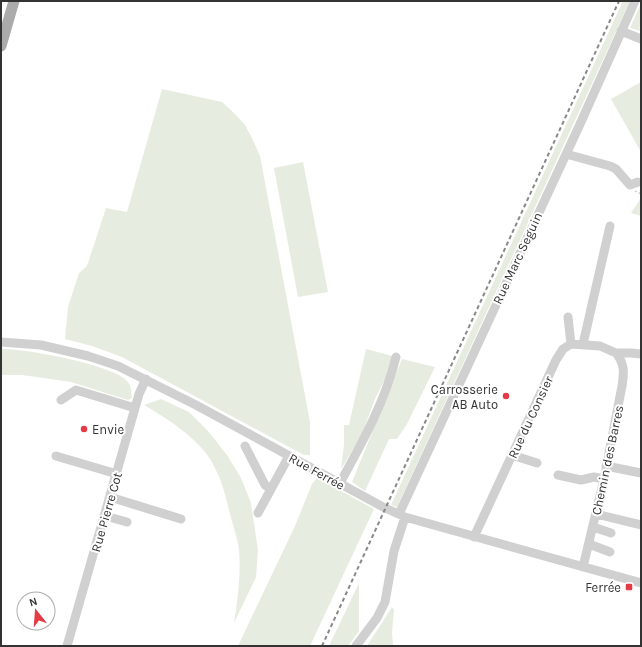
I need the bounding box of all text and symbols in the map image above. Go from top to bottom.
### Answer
street label: Rue Marc Seguin [490,210,545,307]
street label: Rue du Consier [505,373,556,461]
place label: Carrosserie AB Auto [431,382,498,412]
marker: Carrosserie AB Auto [501,391,511,401]
street label: Chemin des Barres [589,404,626,516]
place label: Envie [92,422,125,437]
marker: Envie [79,424,89,434]
street label: Rue Ferrée [286,450,348,493]
street label: Rue Pierre Cot [88,470,125,554]
place label: Ferrée [585,580,621,595]
marker: Ferrée [624,582,634,592]
north arrow [16,591,56,631]
text: N [28,595,39,609]

